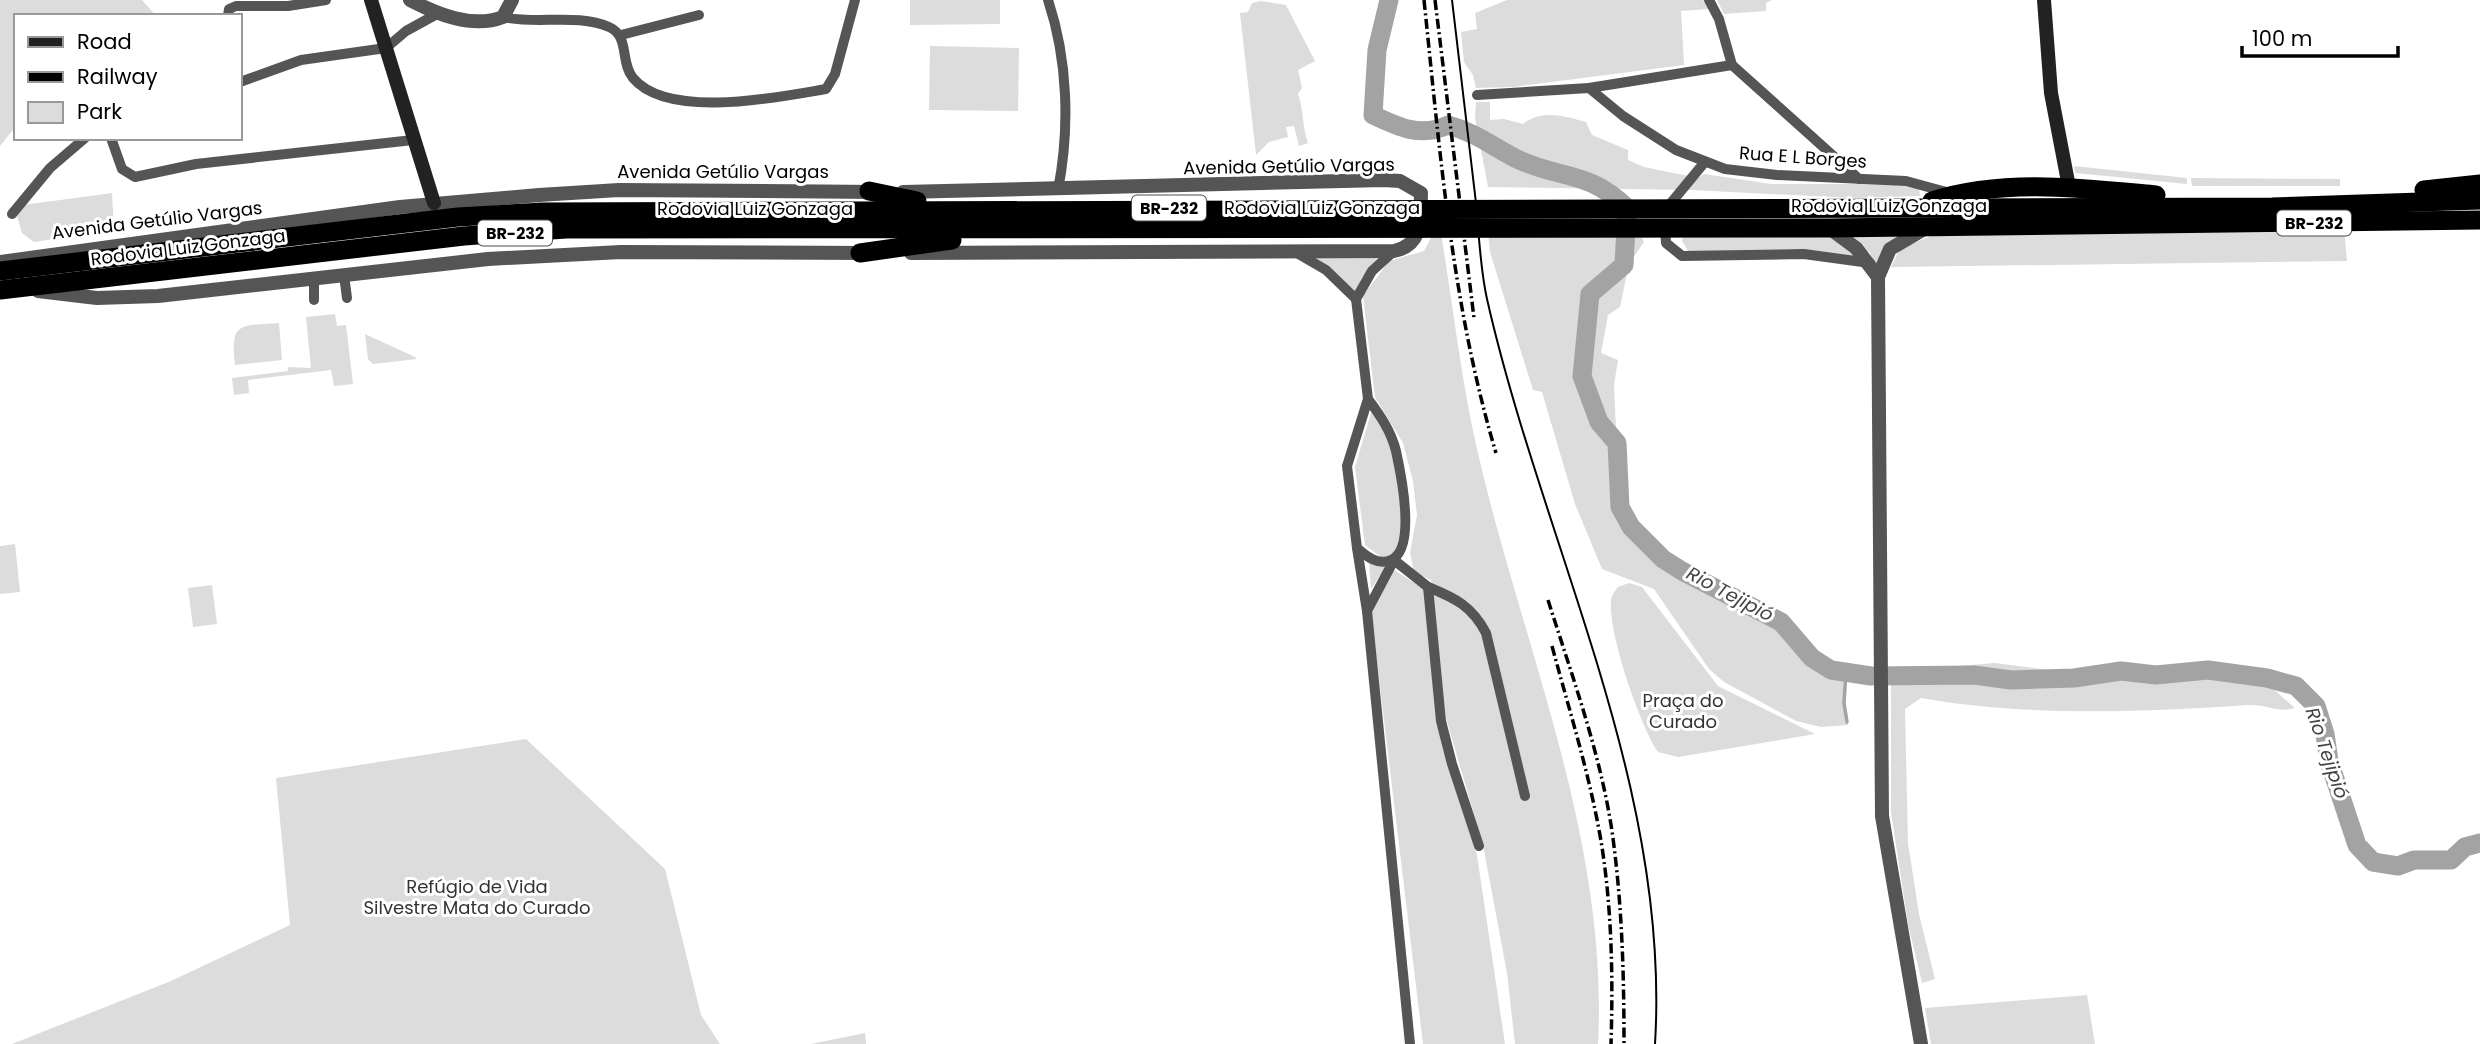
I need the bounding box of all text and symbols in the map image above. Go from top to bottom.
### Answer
legend [14,14,242,140]
scale bar [2242,14,2398,58]
text: 100 m [2252,24,2312,53]
text: Road [77,27,132,56]
text: Railway [77,62,158,91]
text: Park [77,97,122,126]
street label: Rua E L Borges [1738,140,1868,174]
street label: Avenida Getúlio Vargas [1183,152,1395,180]
street label: Avenida Getúlio Vargas [617,159,829,184]
street label: Rodovia Luiz Gonzaga [1791,193,1987,218]
street label: Avenida Getúlio Vargas [50,195,264,245]
street label: Rodovia Luiz Gonzaga [1224,195,1420,220]
street label: Rodovia Luiz Gonzaga [657,196,853,221]
road number: BR-232 [1132,196,1206,220]
road number: BR-232 [2277,210,2351,236]
road number: BR-232 [478,220,552,246]
street label: Rodovia Luiz Gonzaga [89,223,287,271]
water label: Rio Tejipió [1682,560,1778,628]
park label: Praça do Curado [1643,688,1723,734]
water label: Rio Tejipió [2299,704,2355,802]
park label: Refúgio de Vida Silvestre Mata do Curado [364,874,590,920]

